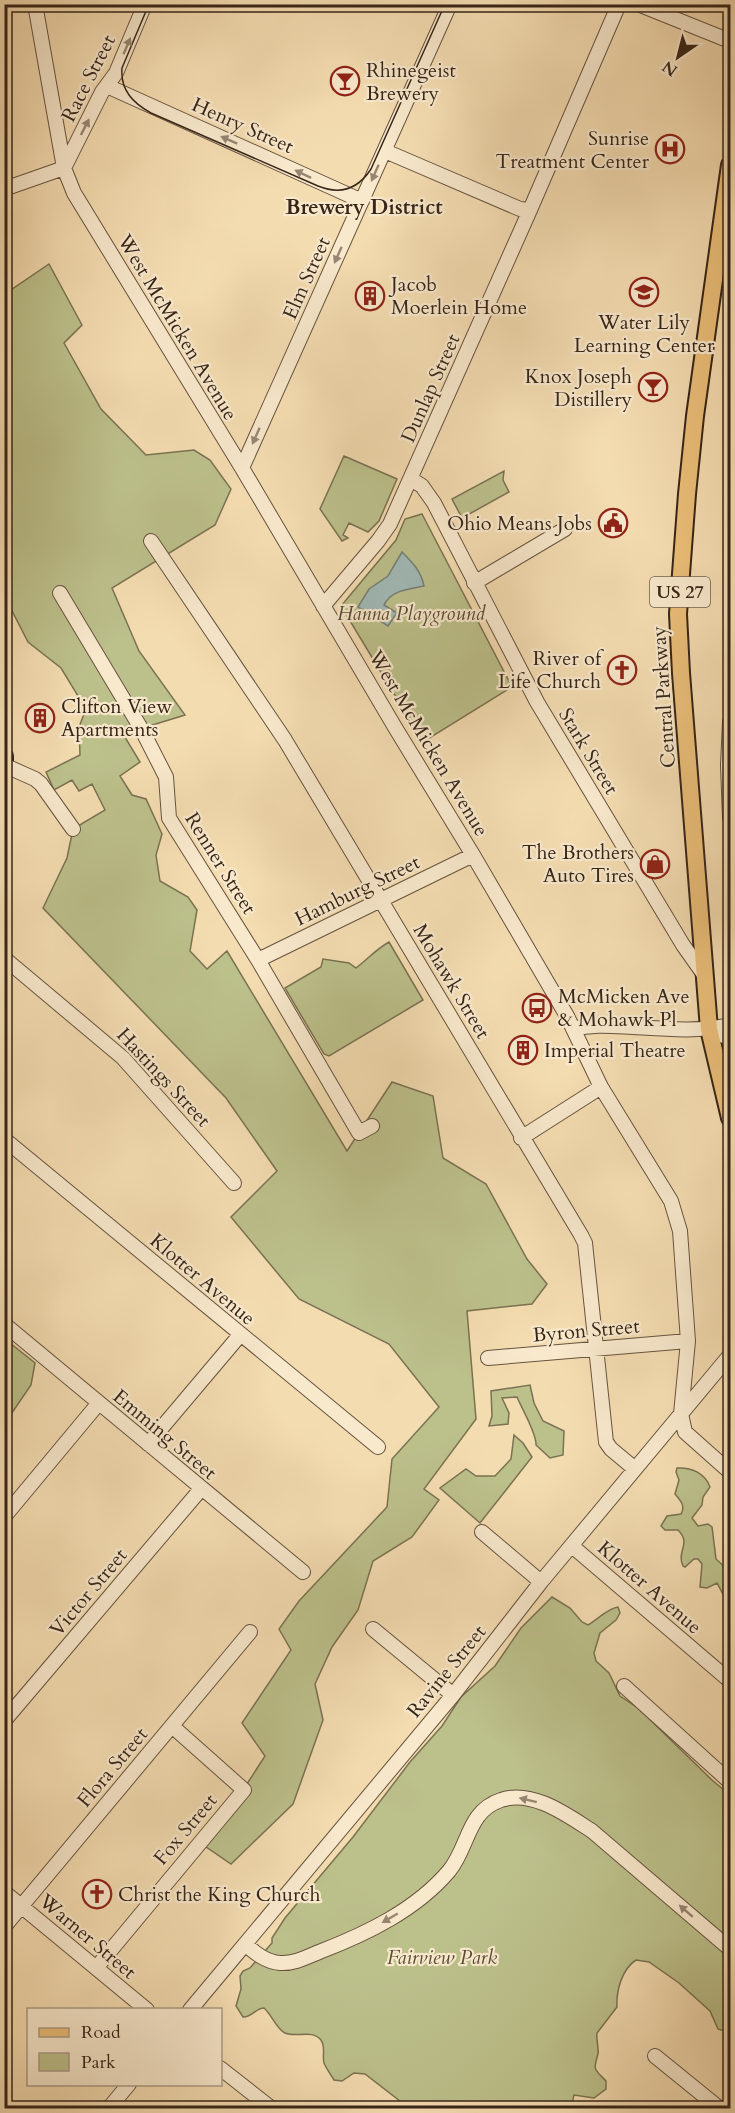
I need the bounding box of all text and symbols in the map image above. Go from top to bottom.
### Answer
north arrow [648,27,708,87]
street label: Race Street [55,30,122,126]
one-way arrow [123,37,132,55]
text: N [658,55,682,81]
place label: Rhinegeist Brewery [366,57,457,107]
bar icon: Rhinegeist Brewery [329,65,361,97]
street label: Henry Street [188,91,298,160]
one-way arrow [80,118,90,135]
place label: Sunrise Treatment Center [496,125,650,175]
hospital icon: Sunrise Treatment Center [654,133,686,165]
one-way arrow [219,135,237,145]
one-way arrow [370,164,379,182]
one-way arrow [294,170,311,179]
district label: Brewery District [285,193,443,222]
street label: West McMicken Avenue [111,228,244,425]
street label: Elm Street [276,232,337,324]
one-way arrow [333,246,343,264]
place label: Jacob Moerlein Home [388,271,527,321]
school or university icon: Water Lily Learning Center [628,276,660,308]
building icon: Jacob Moerlein Home [354,280,386,312]
place label: Water Lily Learning Center [574,309,715,359]
street label: Dunlap Street [394,329,467,447]
place label: Knox Joseph Distillery [525,363,632,413]
bar icon: Knox Joseph Distillery [637,371,669,403]
one-way arrow [252,428,261,445]
public building icon: Ohio Means Jobs [597,507,629,539]
place label: Ohio Means Jobs [447,510,592,537]
road number: US 27 [650,577,710,607]
park label: Hanna Playground [337,600,486,627]
street label: Central Parkway [645,625,682,769]
street label: West McMicken Avenue [362,644,495,841]
place label: River of Life Church [498,645,604,695]
church icon: River of Life Church [606,654,638,686]
place label: Clifton View Apartments [61,693,172,743]
building icon: Clifton View Apartments [24,702,56,734]
street label: Stark Street [552,703,625,800]
street label: Renner Street [179,807,263,920]
place label: The Brothers Auto Tires [522,839,634,889]
street label: Hamburg Street [290,848,425,932]
shop icon: The Brothers Auto Tires [639,848,671,880]
street label: Mohawk Street [407,919,497,1044]
place label: McMicken Ave & Mohawk Pl [558,983,690,1033]
bus stop icon: McMicken Ave & Mohawk Pl [521,992,553,1024]
street label: Hastings Street [111,1022,217,1133]
building icon: Imperial Theatre [507,1034,539,1066]
place label: Imperial Theatre [544,1037,686,1064]
street label: Klotter Avenue [144,1227,261,1332]
street label: Byron Street [532,1312,641,1349]
street label: Emming Street [107,1383,223,1486]
street label: Klotter Avenue [592,1535,708,1640]
street label: Victor Street [44,1542,134,1642]
street label: Ravine Street [401,1619,493,1723]
street label: Flora Street [71,1721,154,1813]
street label: Fox Street [148,1787,224,1871]
one-way arrow [519,1794,537,1804]
church icon: Christ the King Church [81,1878,113,1910]
place label: Christ the King Church [118,1881,320,1908]
street label: Warner Street [33,1887,143,1985]
one-way arrow [678,1904,694,1917]
one-way arrow [381,1913,398,1923]
park label: Fairview Park [387,1944,497,1971]
legend [27,2008,222,2086]
text: Road [81,2020,121,2045]
text: Park [81,2050,116,2075]

